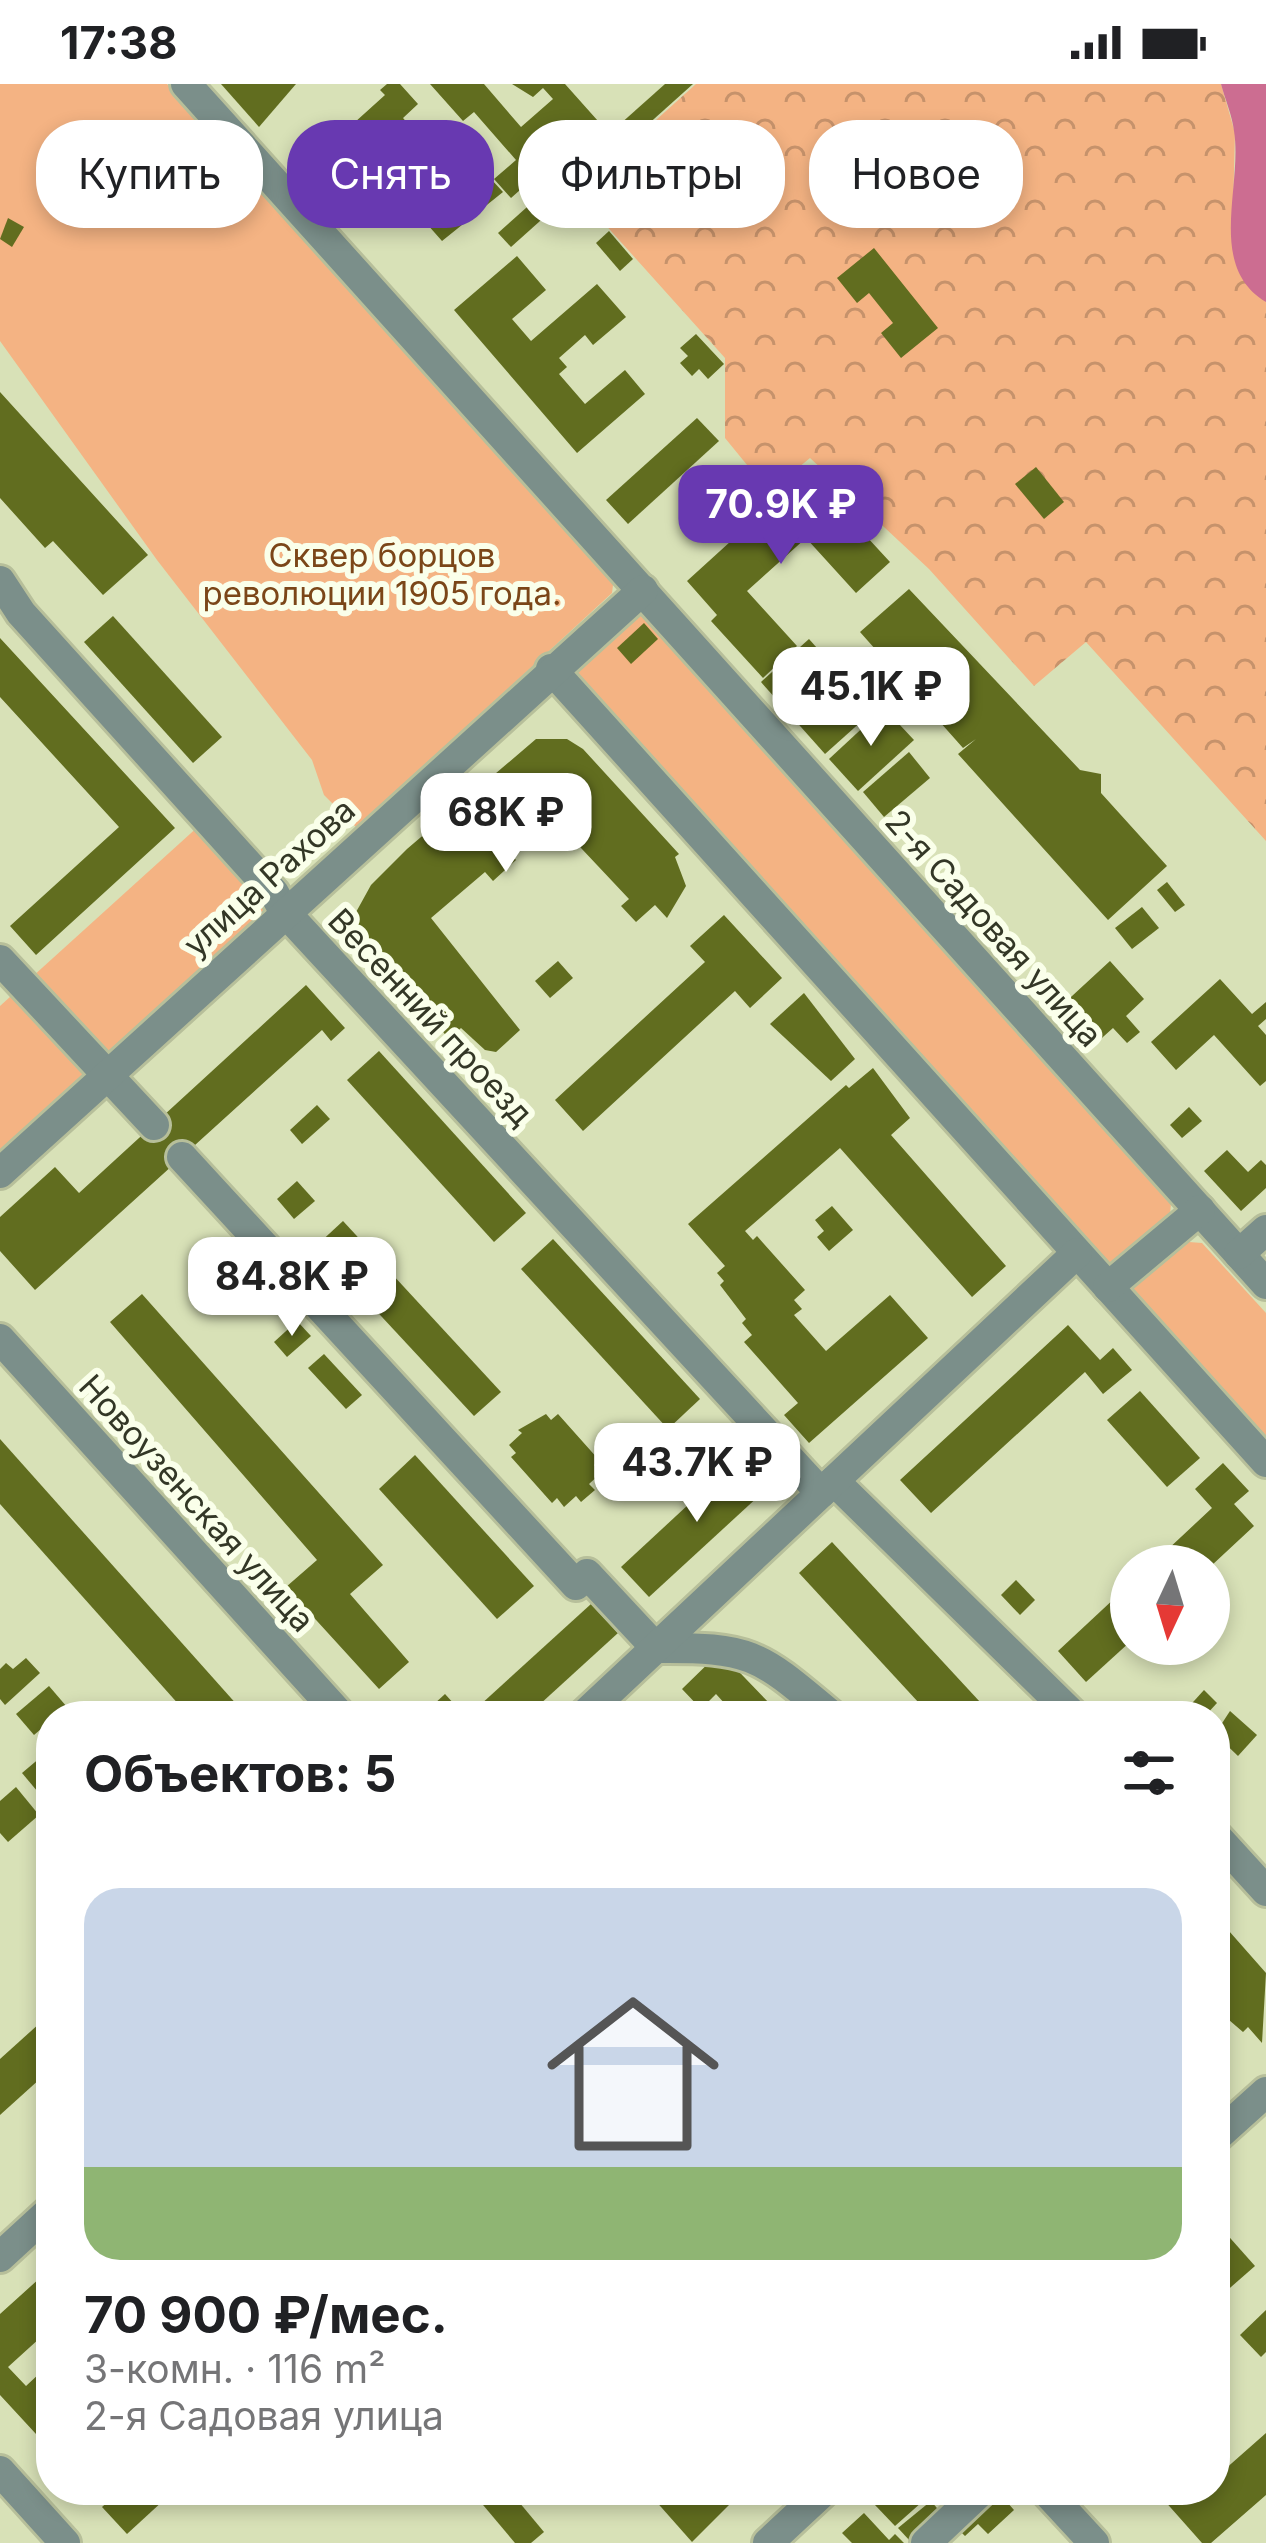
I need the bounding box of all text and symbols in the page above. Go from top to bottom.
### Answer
text: 17:38 [60,15,177,70]
chip: Купить [36,120,263,228]
chip: Снять [287,120,494,228]
chip: Фильтры [518,120,785,228]
chip: Новое [809,120,1023,228]
pin: 70.9K ₽ [670,465,892,567]
text: 70.9K ₽ [705,480,857,527]
park label: Сквер борцов революции 1905 года. [202,535,562,613]
pin: 45.1K ₽ [760,647,982,749]
text: 45.1K ₽ [800,662,942,709]
pin: 68K ₽ [422,773,590,875]
text: 68K ₽ [448,788,564,835]
street label: улица Рахова [175,790,363,964]
street label: 2-я Садовая улица [877,801,1111,1055]
street label: Весенний проезд [320,900,542,1134]
pin: 84.8K ₽ [181,1237,403,1339]
text: 84.8K ₽ [215,1252,369,1299]
street label: Новоузенская улица [71,1366,323,1640]
pin: 43.7K ₽ [586,1423,808,1525]
text: 43.7K ₽ [621,1438,773,1485]
north arrow [1110,1545,1230,1665]
map controls [1110,1545,1230,1665]
icon: filters [1116,1740,1182,1806]
text: Объектов: 5 [84,1743,396,1804]
icon: home [525,1966,741,2182]
text: 70 900 ₽/мес. [84,2284,448,2345]
text: 3-комн. · 116 m² [84,2345,385,2392]
text: 2-я Садовая улица [84,2392,444,2439]

